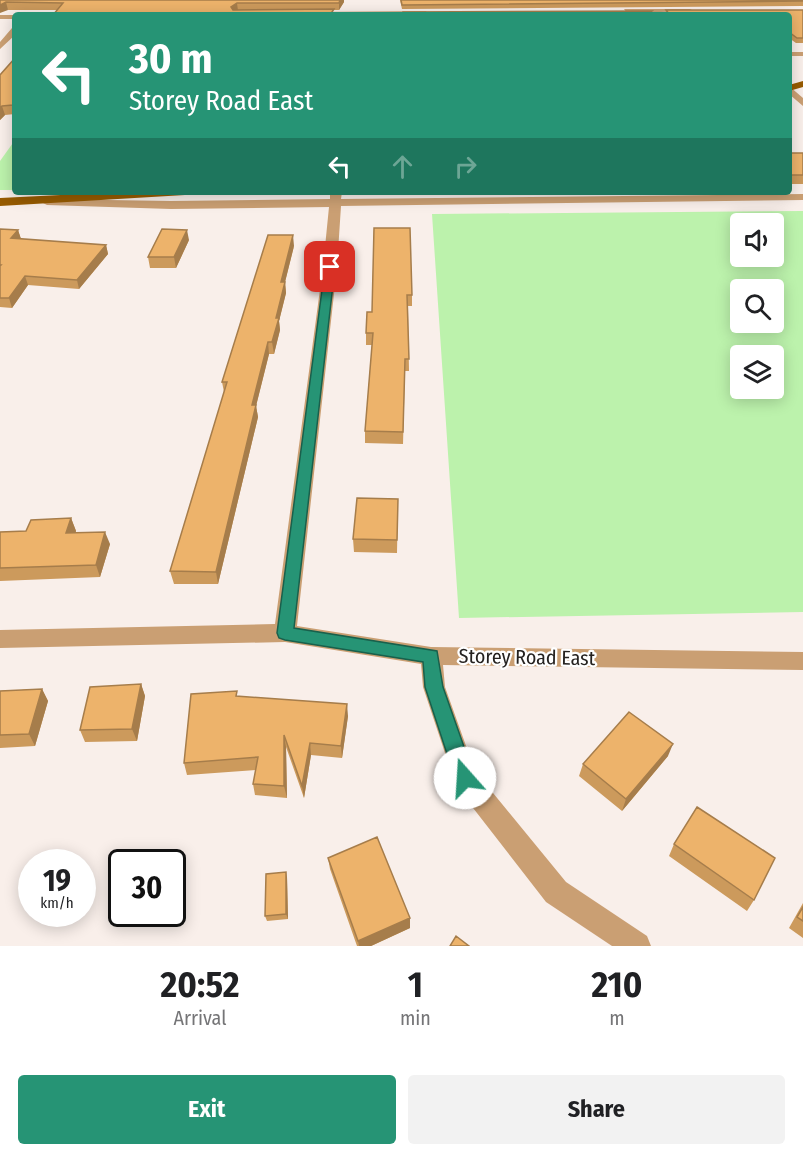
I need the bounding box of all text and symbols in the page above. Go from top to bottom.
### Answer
text: 30 m [129,34,213,84]
icon: left [30,36,108,114]
text: Storey Road East [129,85,313,117]
icon: left [323,150,356,183]
icon: ahead [386,150,419,183]
icon: right [449,150,482,183]
map controls [730,213,784,399]
button: sound [730,213,784,267]
pin [304,241,355,292]
icon: arrive [313,250,346,283]
button: search [730,279,784,333]
button: layers [730,345,784,399]
street label: Storey Road East [459,644,596,670]
position arrow [433,746,497,810]
speed limit sign: 30 [108,849,186,927]
text: 19 [43,863,71,899]
text: km/h [40,894,74,912]
text: 20:52 [161,963,239,1007]
text: 1 [408,963,423,1007]
text: 210 [591,963,642,1007]
text: Arrival [173,1006,226,1030]
text: min [400,1006,431,1030]
text: m [609,1006,625,1030]
button: Exit [18,1075,396,1144]
button: Share [408,1075,785,1144]

